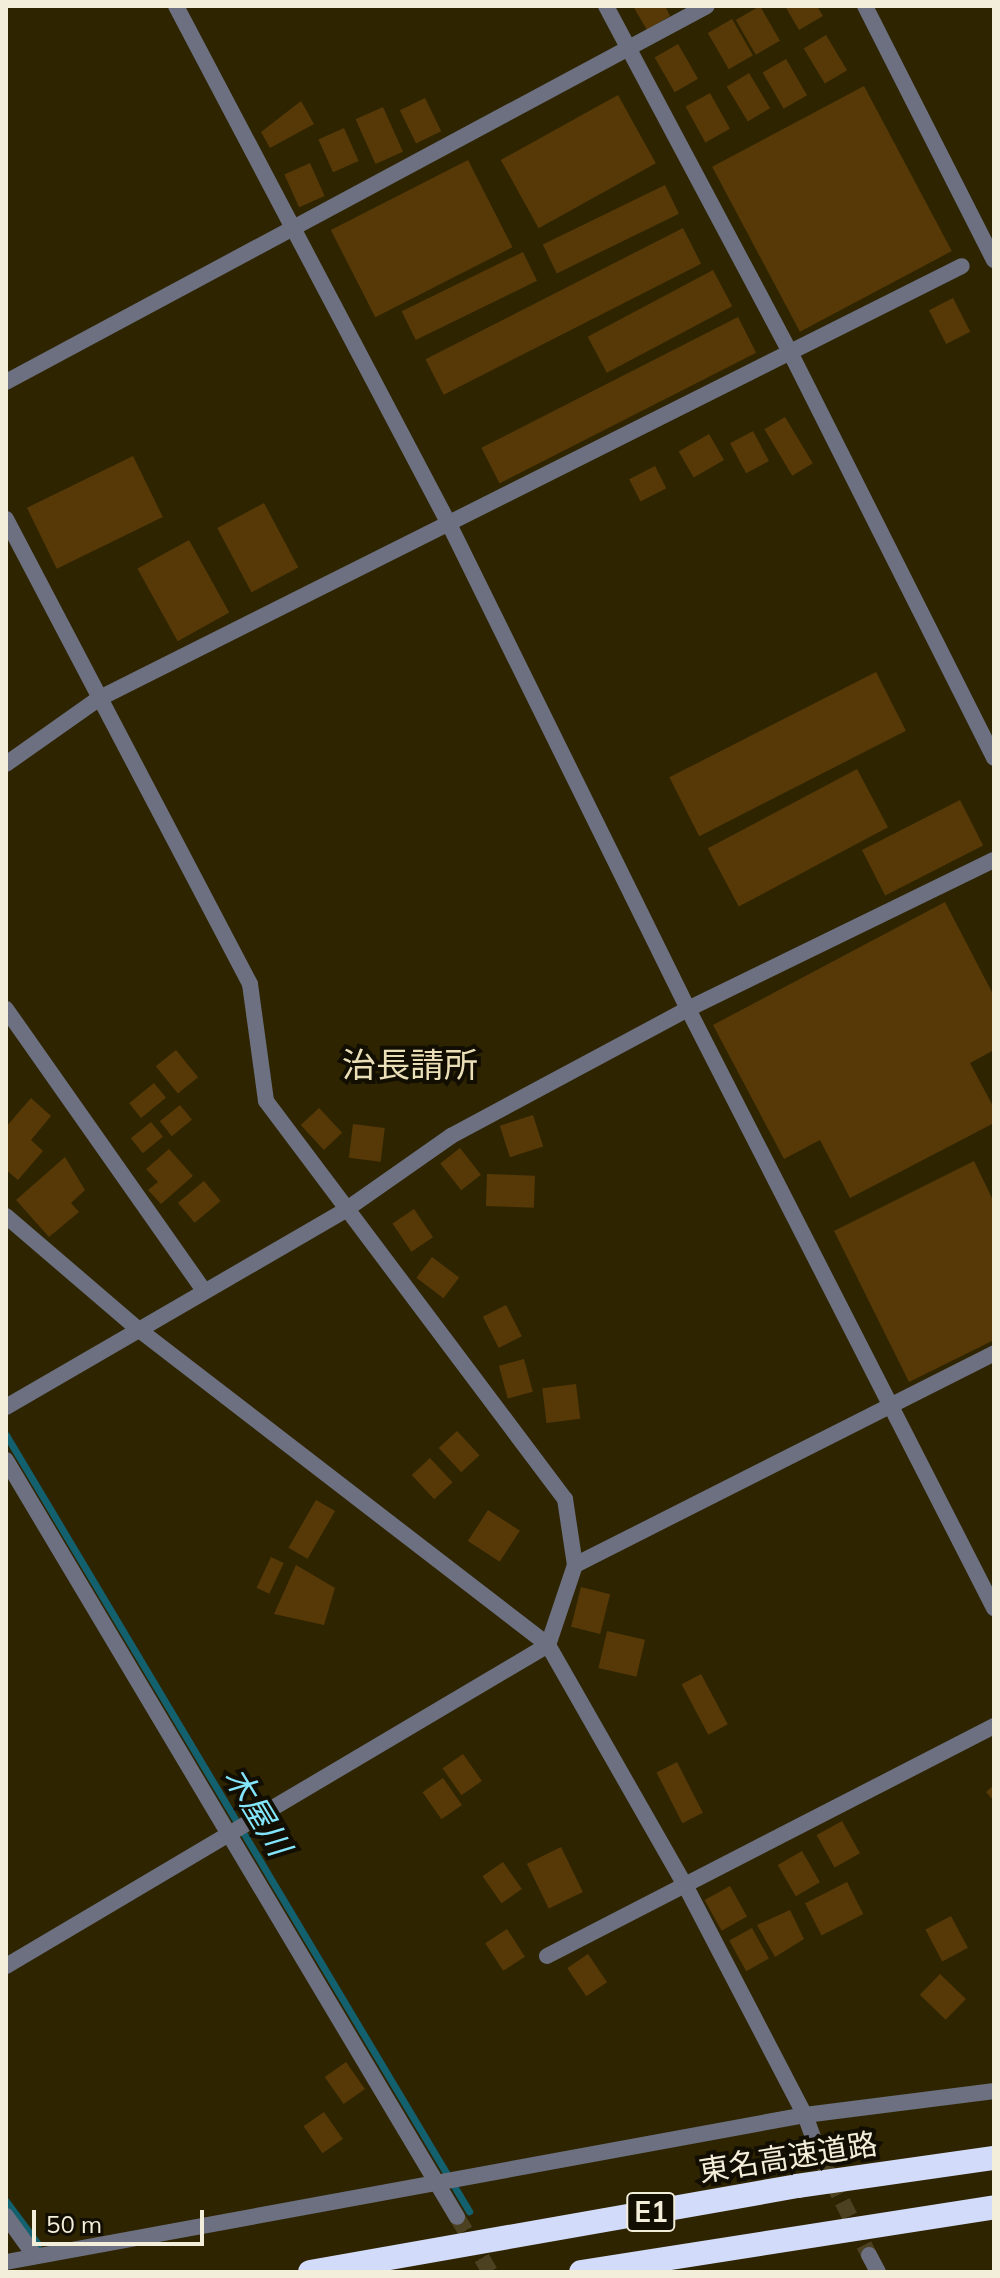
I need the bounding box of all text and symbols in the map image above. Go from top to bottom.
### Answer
district label: 治長請所 [342,1045,478,1085]
water label: 木屋川 [217,1760,299,1862]
street label: 東名高速道路 [696,2125,880,2189]
road number: E1 [625,2188,677,2236]
scale bar [36,2194,208,2244]
text: 50 m [46,2209,102,2239]

